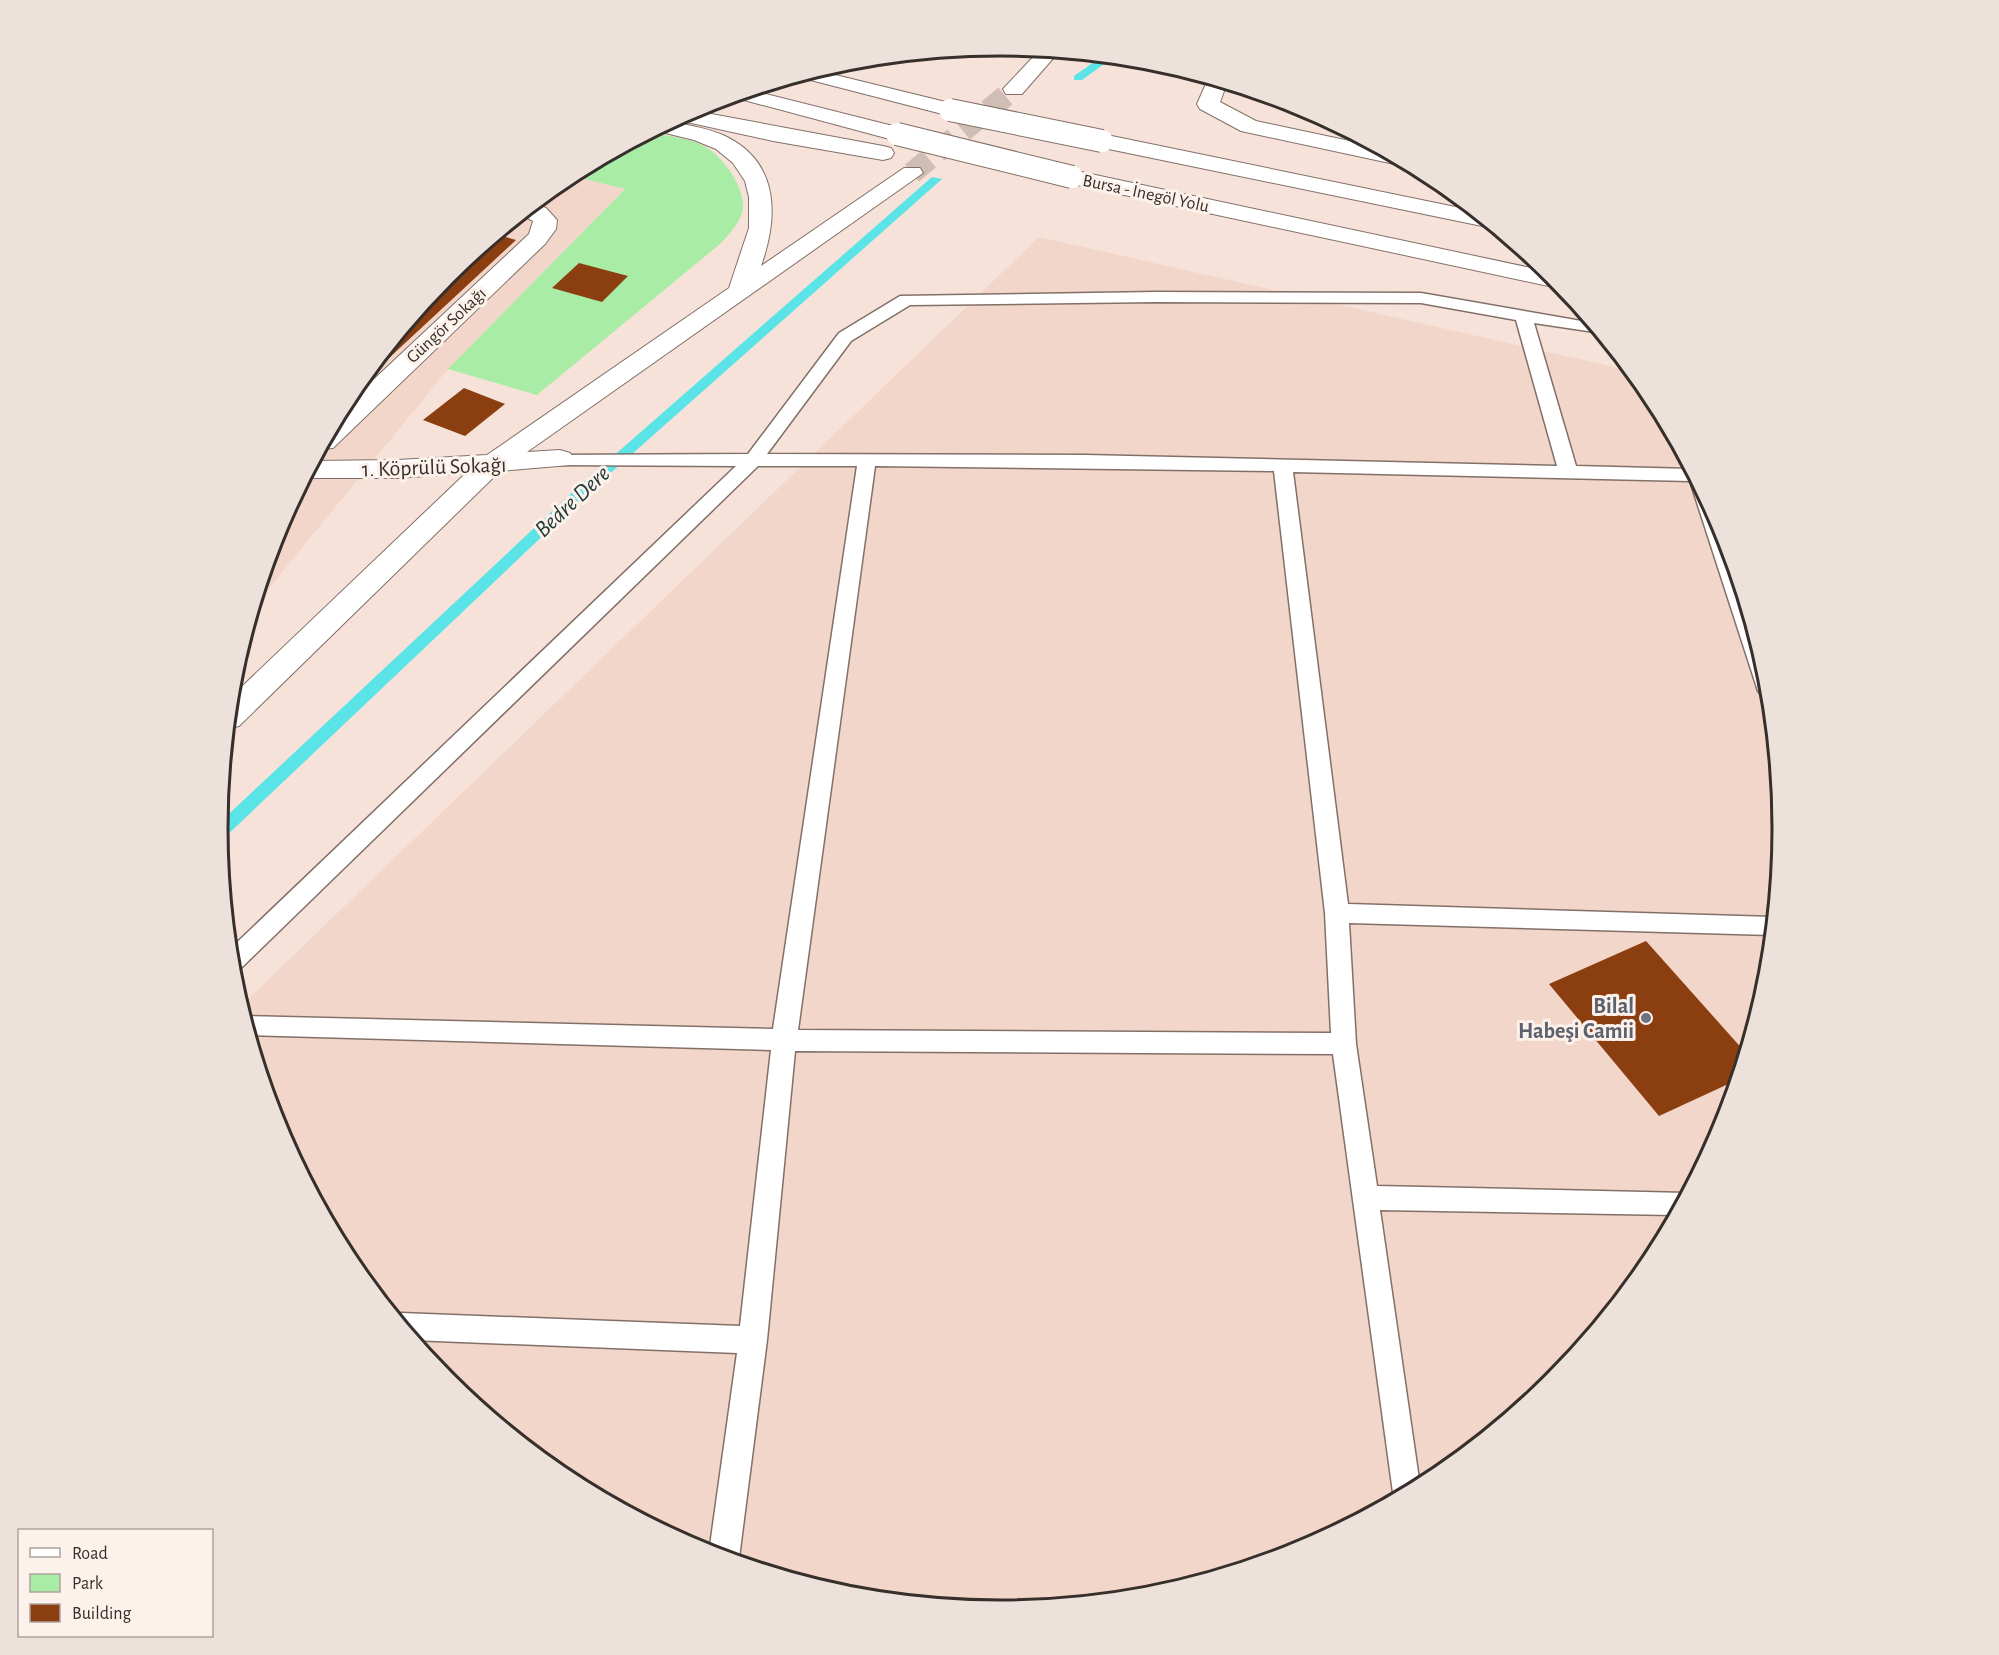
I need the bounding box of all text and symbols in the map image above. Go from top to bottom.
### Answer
street label: Bursa - İnegöl Yolu [1081,170,1211,216]
street label: Güngör Sokağı [404,285,490,367]
street label: 1. Köprülü Sokağı [361,453,507,481]
water label: Bedre Dere [531,461,615,542]
place label: Bilal Habeşi Camii [1518,995,1634,1042]
marker: Bilal Habeşi Camii [1639,1011,1653,1025]
legend [18,1529,213,1637]
text: Road [72,1545,108,1563]
text: Park [72,1575,104,1593]
text: Building [72,1605,132,1623]

